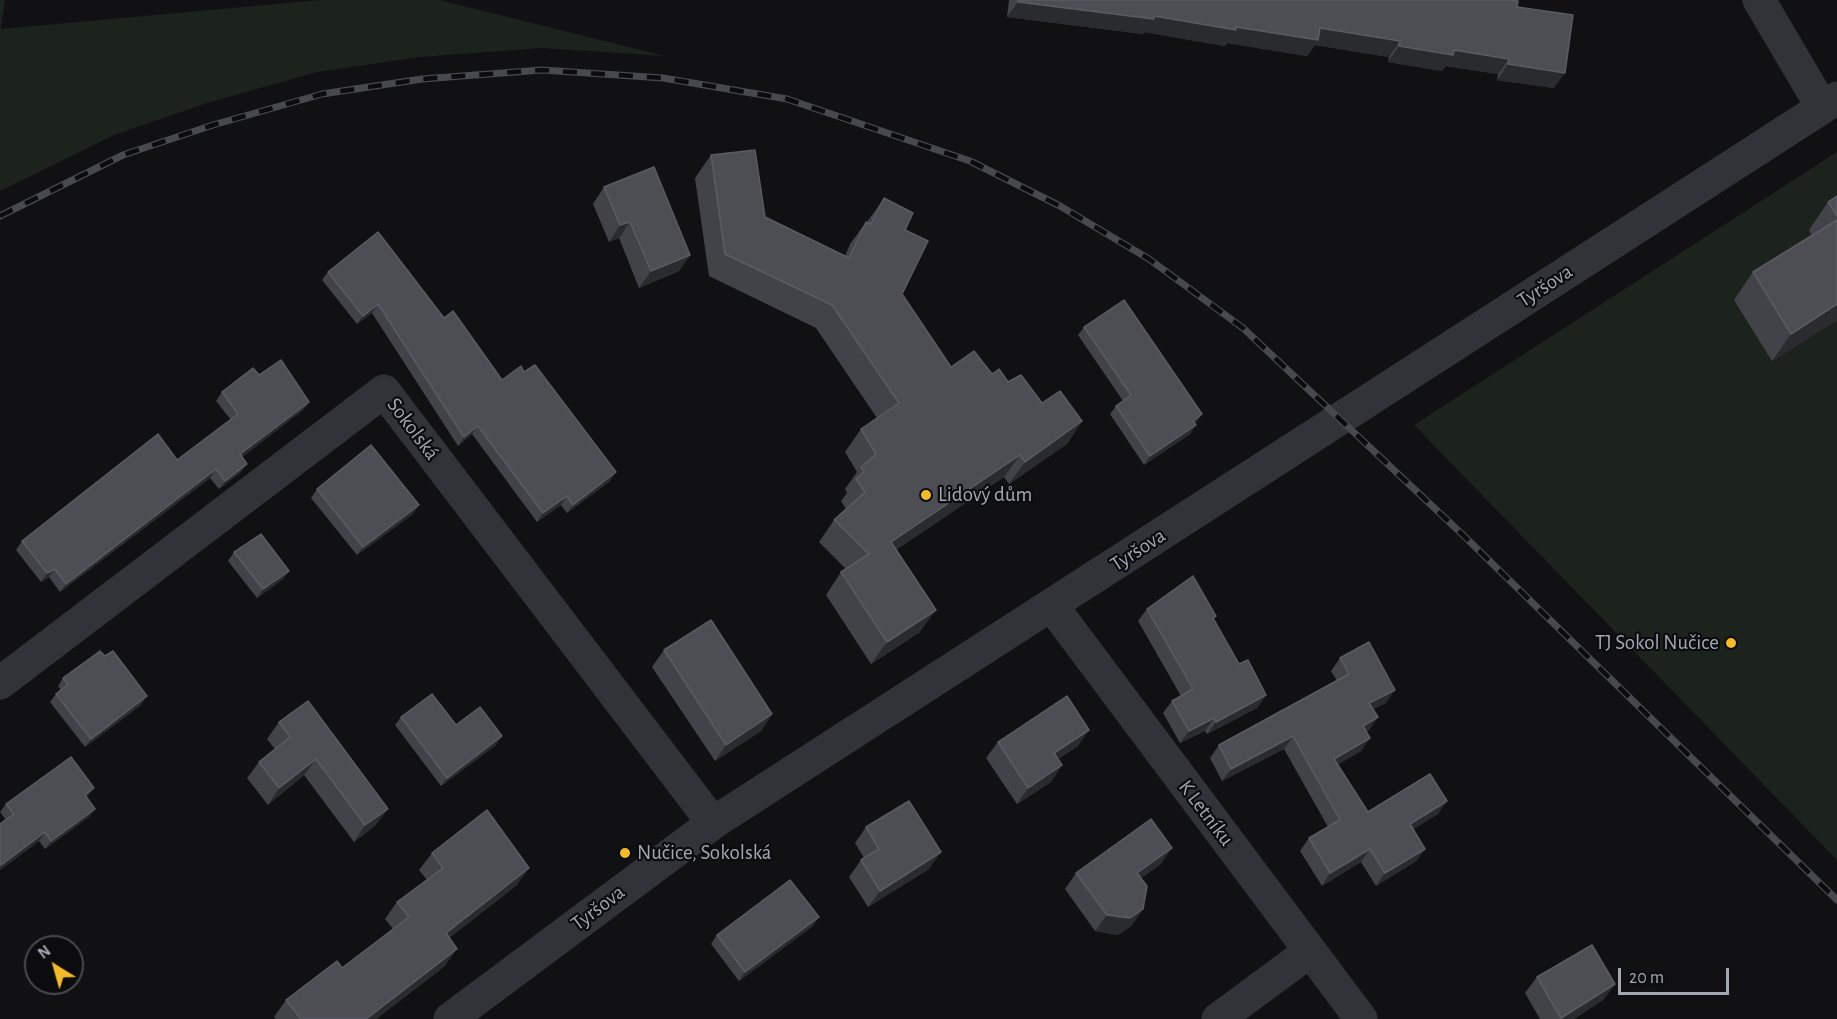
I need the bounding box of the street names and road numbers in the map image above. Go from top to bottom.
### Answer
street label: Tyršova [1513,259,1577,313]
street label: Sokolská [382,393,444,465]
street label: Tyršova [1106,523,1170,577]
street label: K Letníku [1173,775,1239,851]
street label: Tyršova [566,880,630,936]

